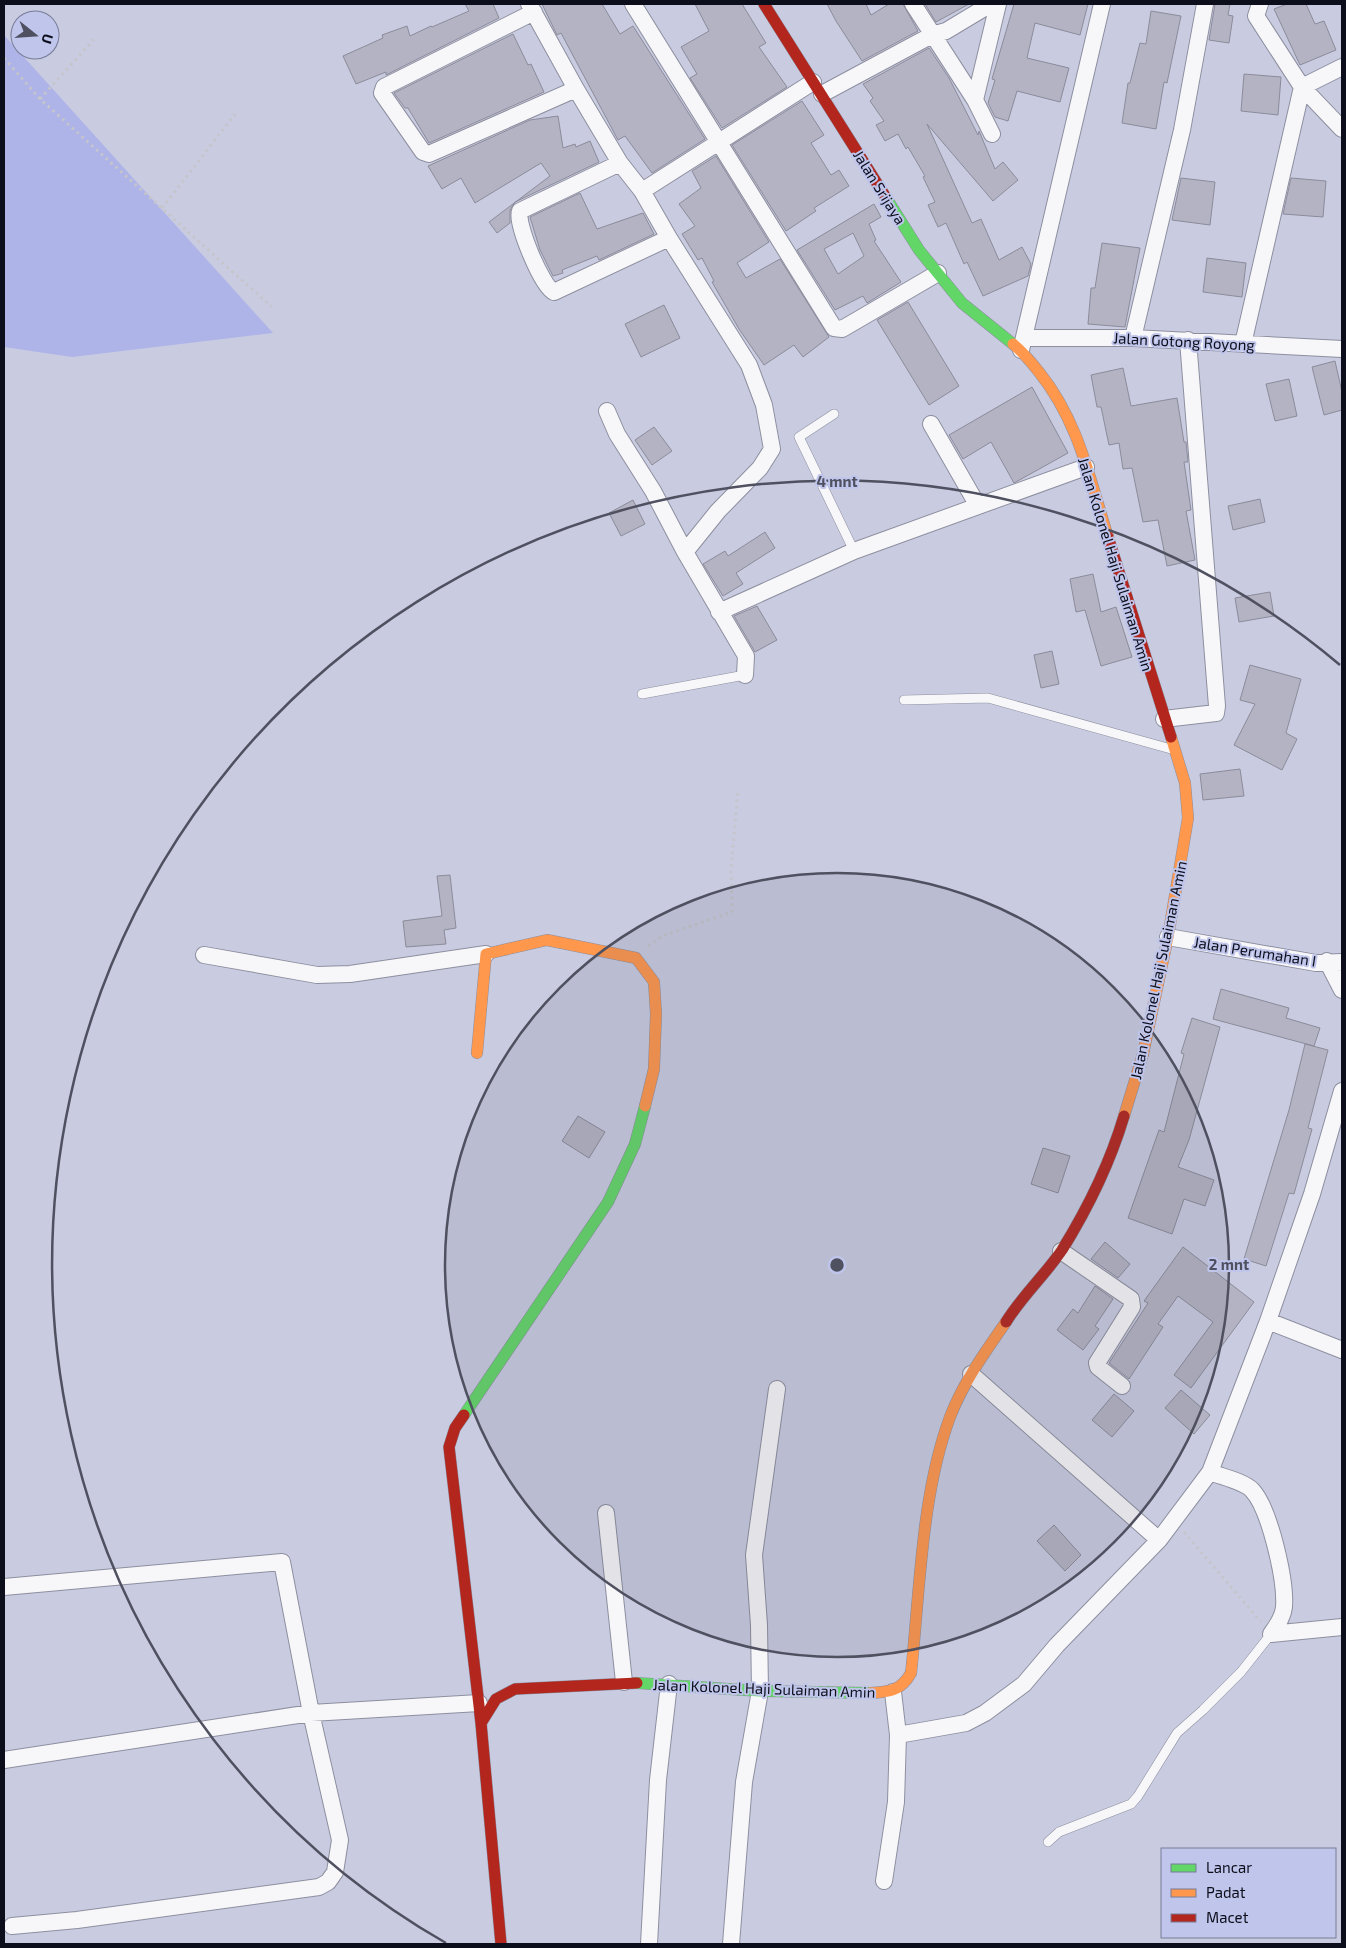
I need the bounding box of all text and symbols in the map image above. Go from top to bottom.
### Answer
north arrow [10,10,60,60]
text: U [38,32,57,46]
street label: Jalan Srijaya [849,146,910,228]
street label: Jalan Gotong Royong [1113,328,1256,354]
street label: Jalan Kolonel Haji Sulaiman Amin [1074,455,1157,673]
text: 4 mnt [816,472,858,490]
street label: Jalan Kolonel Haji Sulaiman Amin [1126,859,1191,1081]
street label: Jalan Perumahan I [1192,932,1318,970]
text: 2 mnt [1209,1255,1249,1273]
centre of rings [828,1256,846,1274]
street label: Jalan Kolonel Haji Sulaiman Amin [652,1675,876,1702]
legend [1161,1848,1336,1938]
text: Lancar [1206,1858,1252,1876]
text: Padat [1206,1883,1246,1901]
text: Macet [1206,1908,1249,1926]

